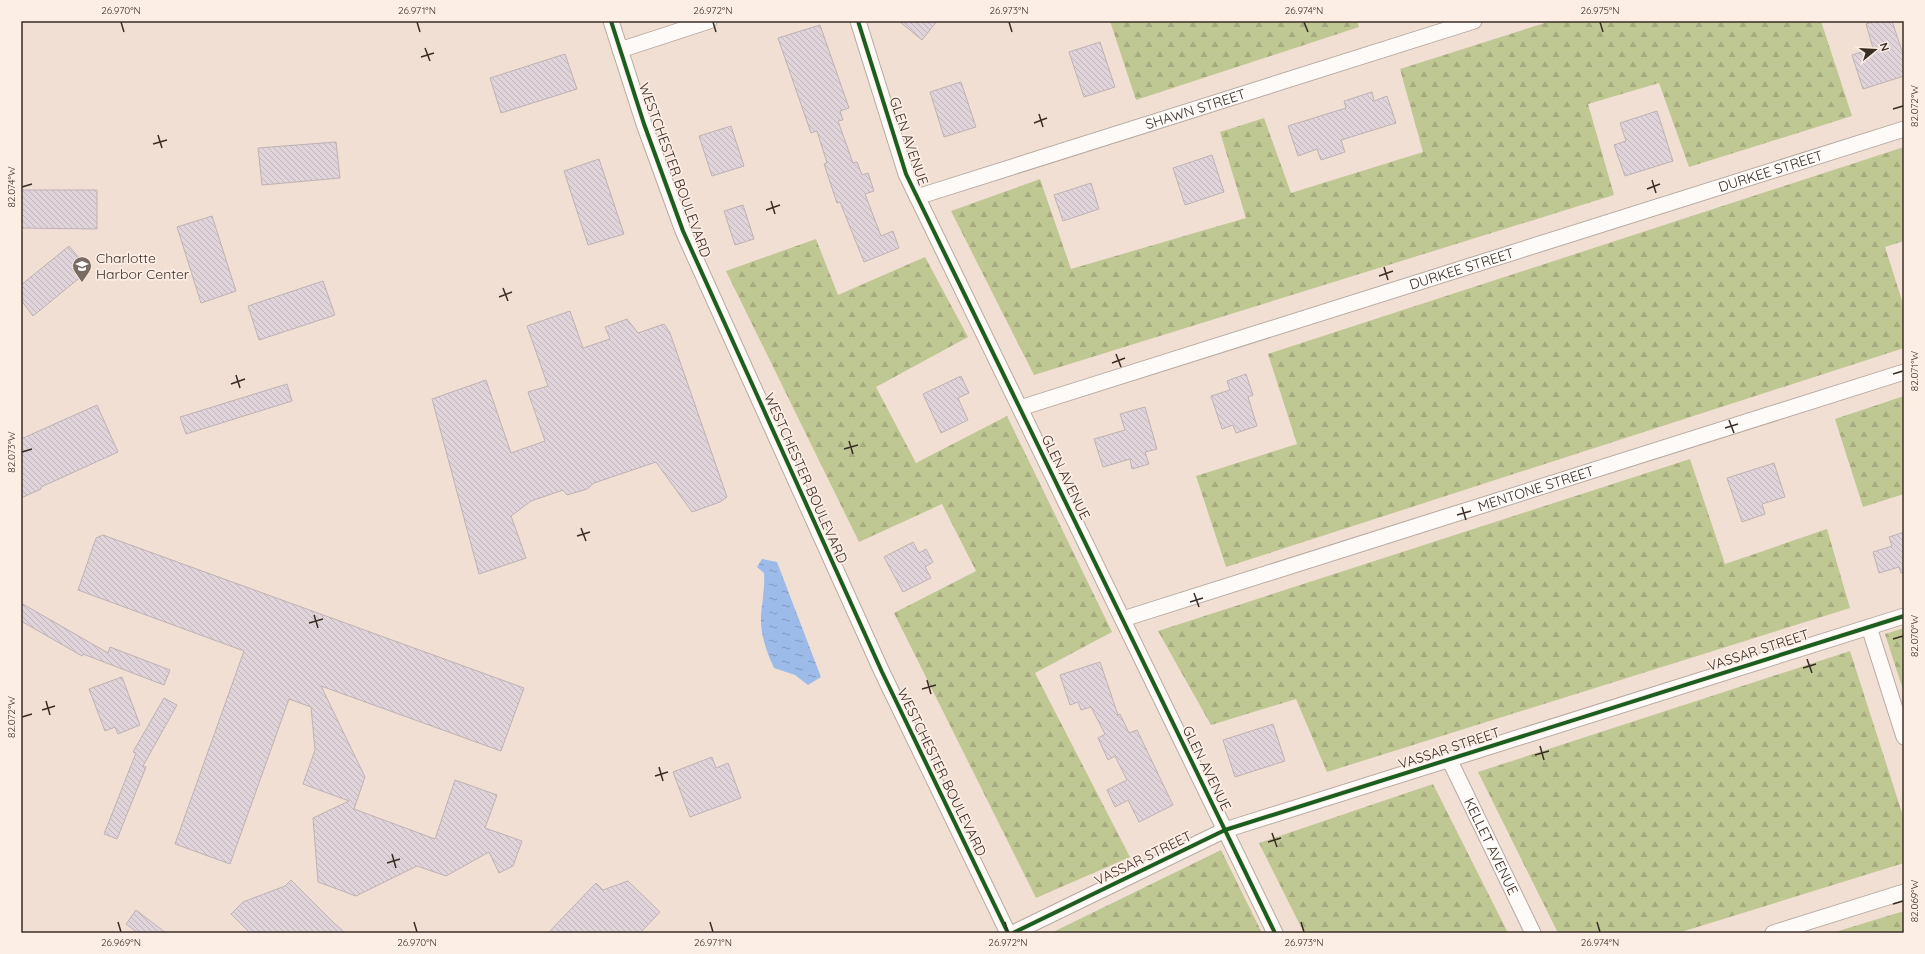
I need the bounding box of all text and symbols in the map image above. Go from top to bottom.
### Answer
text: 26.970°N [101,4,141,17]
text: 26.971°N [398,4,436,17]
text: 26.972°N [693,4,733,17]
text: 26.973°N [990,4,1028,17]
text: 26.974°N [1285,4,1323,17]
text: 26.975°N [1580,4,1620,17]
north arrow [1855,30,1895,70]
text: N [1877,41,1892,53]
street label: WESTCHESTER BOULEVARD [635,80,715,260]
street label: SHAWN STREET [1143,85,1248,133]
text: 82.072°W [1908,85,1921,127]
street label: GLEN AVENUE [885,94,933,188]
street label: DURKEE STREET [1716,146,1825,196]
text: 82.074°W [5,166,18,208]
street label: DURKEE STREET [1407,244,1516,294]
place label: Charlotte Harbor Center [96,249,190,283]
school or university icon: Charlotte Harbor Center [71,255,93,283]
text: 82.071°W [1908,350,1921,391]
street label: WESTCHESTER BOULEVARD [760,390,852,566]
text: 82.073°W [5,431,18,473]
street label: GLEN AVENUE [1038,432,1094,522]
street label: MENTONE STREET [1476,462,1596,515]
text: 82.070°W [1908,615,1921,657]
street label: VASSAR STREET [1705,625,1811,675]
street label: WESTCHESTER BOULEVARD [893,685,991,859]
text: 82.072°W [5,696,18,738]
street label: GLEN AVENUE [1179,723,1235,813]
street label: VASSAR STREET [1396,723,1502,773]
street label: KELLET AVENUE [1460,795,1522,898]
street label: VASSAR STREET [1091,827,1195,889]
text: 82.069°W [1908,879,1921,922]
text: 26.969°N [101,936,141,949]
text: 26.970°N [397,936,437,949]
text: 26.971°N [694,936,732,949]
text: 26.972°N [988,936,1028,949]
text: 26.973°N [1285,936,1323,949]
text: 26.974°N [1581,936,1619,949]

